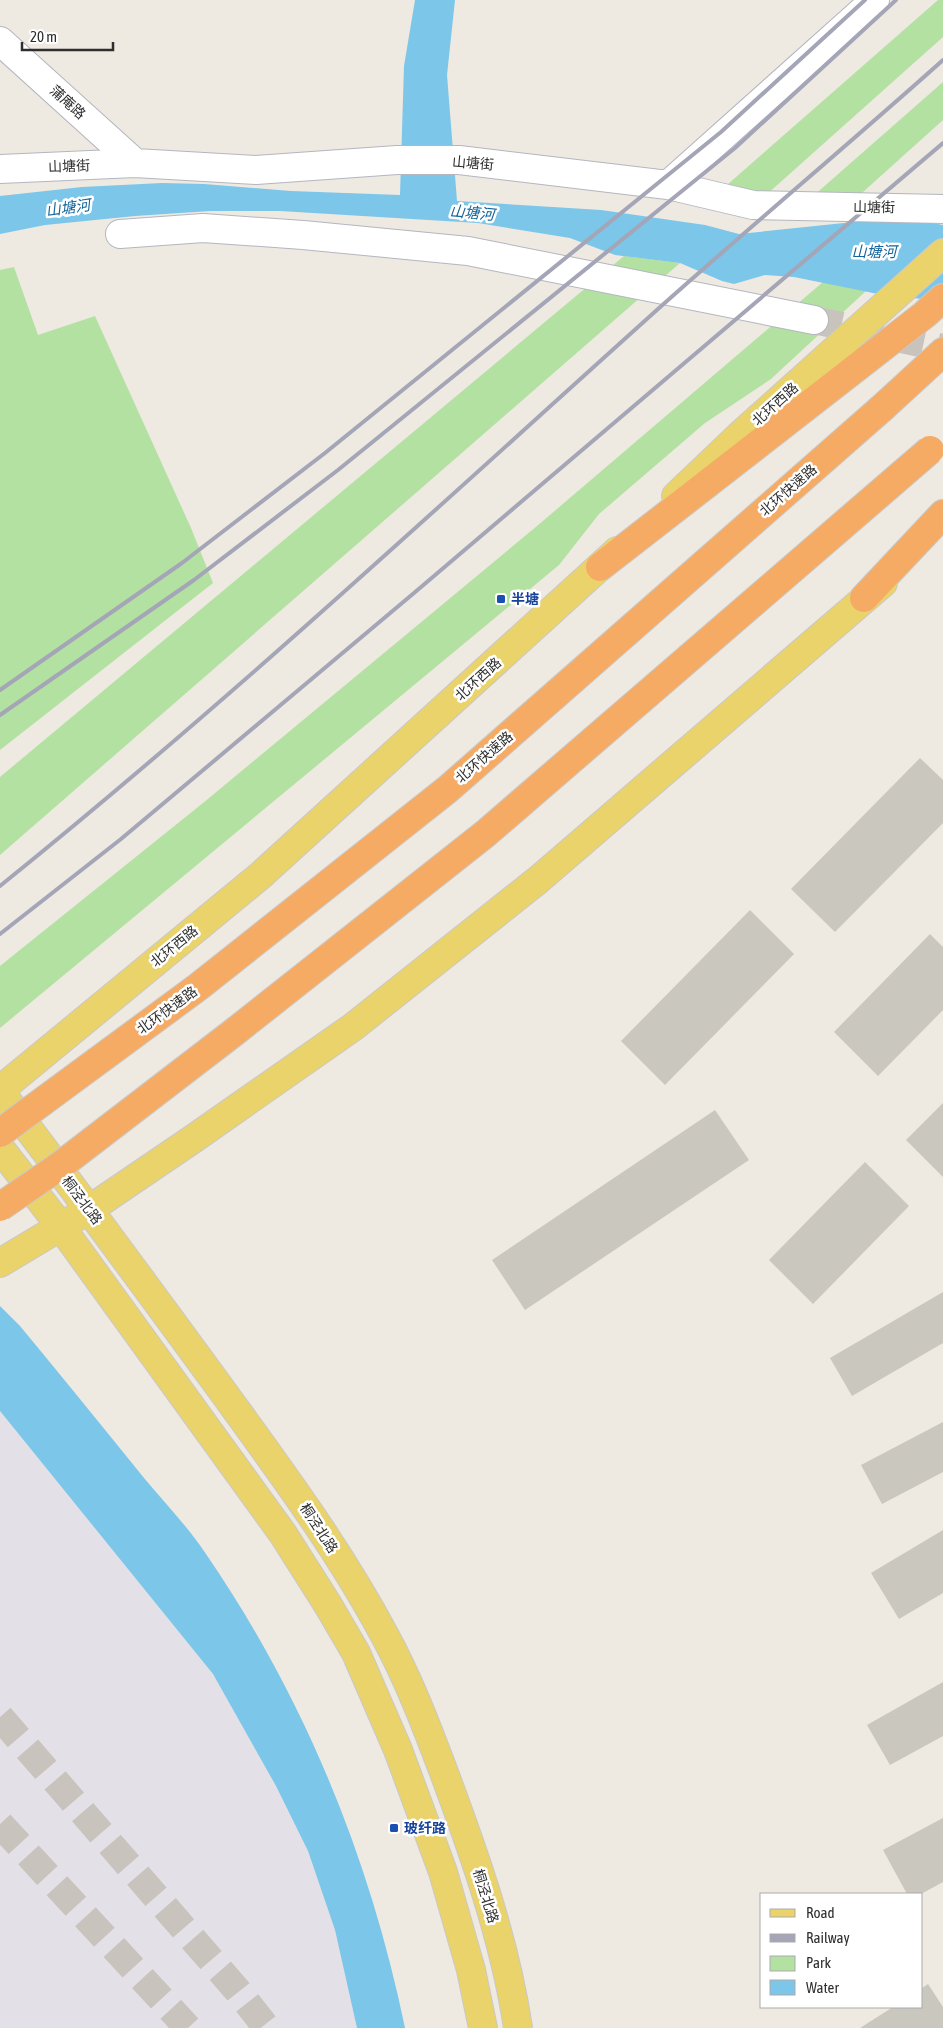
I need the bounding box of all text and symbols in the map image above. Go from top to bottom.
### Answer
scale bar [22,20,114,52]
text: 20 m [30,28,57,45]
street label: 蒲庵路 [47,82,89,122]
street label: 山塘街 [451,153,495,173]
street label: 山塘街 [48,157,90,175]
water label: 山塘河 [44,196,94,219]
street label: 山塘街 [853,199,895,215]
water label: 山塘河 [449,202,498,223]
water label: 山塘河 [851,243,899,260]
street label: 北环西路 [749,379,801,429]
street label: 北环快速路 [756,461,820,519]
place label: 半塘 [511,591,539,607]
marker: 半塘 [495,593,507,605]
street label: 北环西路 [452,654,504,704]
street label: 北环快速路 [452,728,516,786]
street label: 北环西路 [147,922,201,970]
street label: 北环快速路 [134,983,200,1037]
street label: 桐泾北路 [59,1173,105,1227]
street label: 桐泾北路 [297,1500,341,1556]
place label: 玻纤路 [404,1820,446,1836]
marker: 玻纤路 [388,1822,400,1834]
street label: 桐泾北路 [470,1867,502,1925]
legend [760,1893,923,2008]
text: Road [806,1904,835,1921]
text: Railway [806,1929,850,1946]
text: Park [806,1954,831,1971]
text: Water [806,1979,839,1996]

